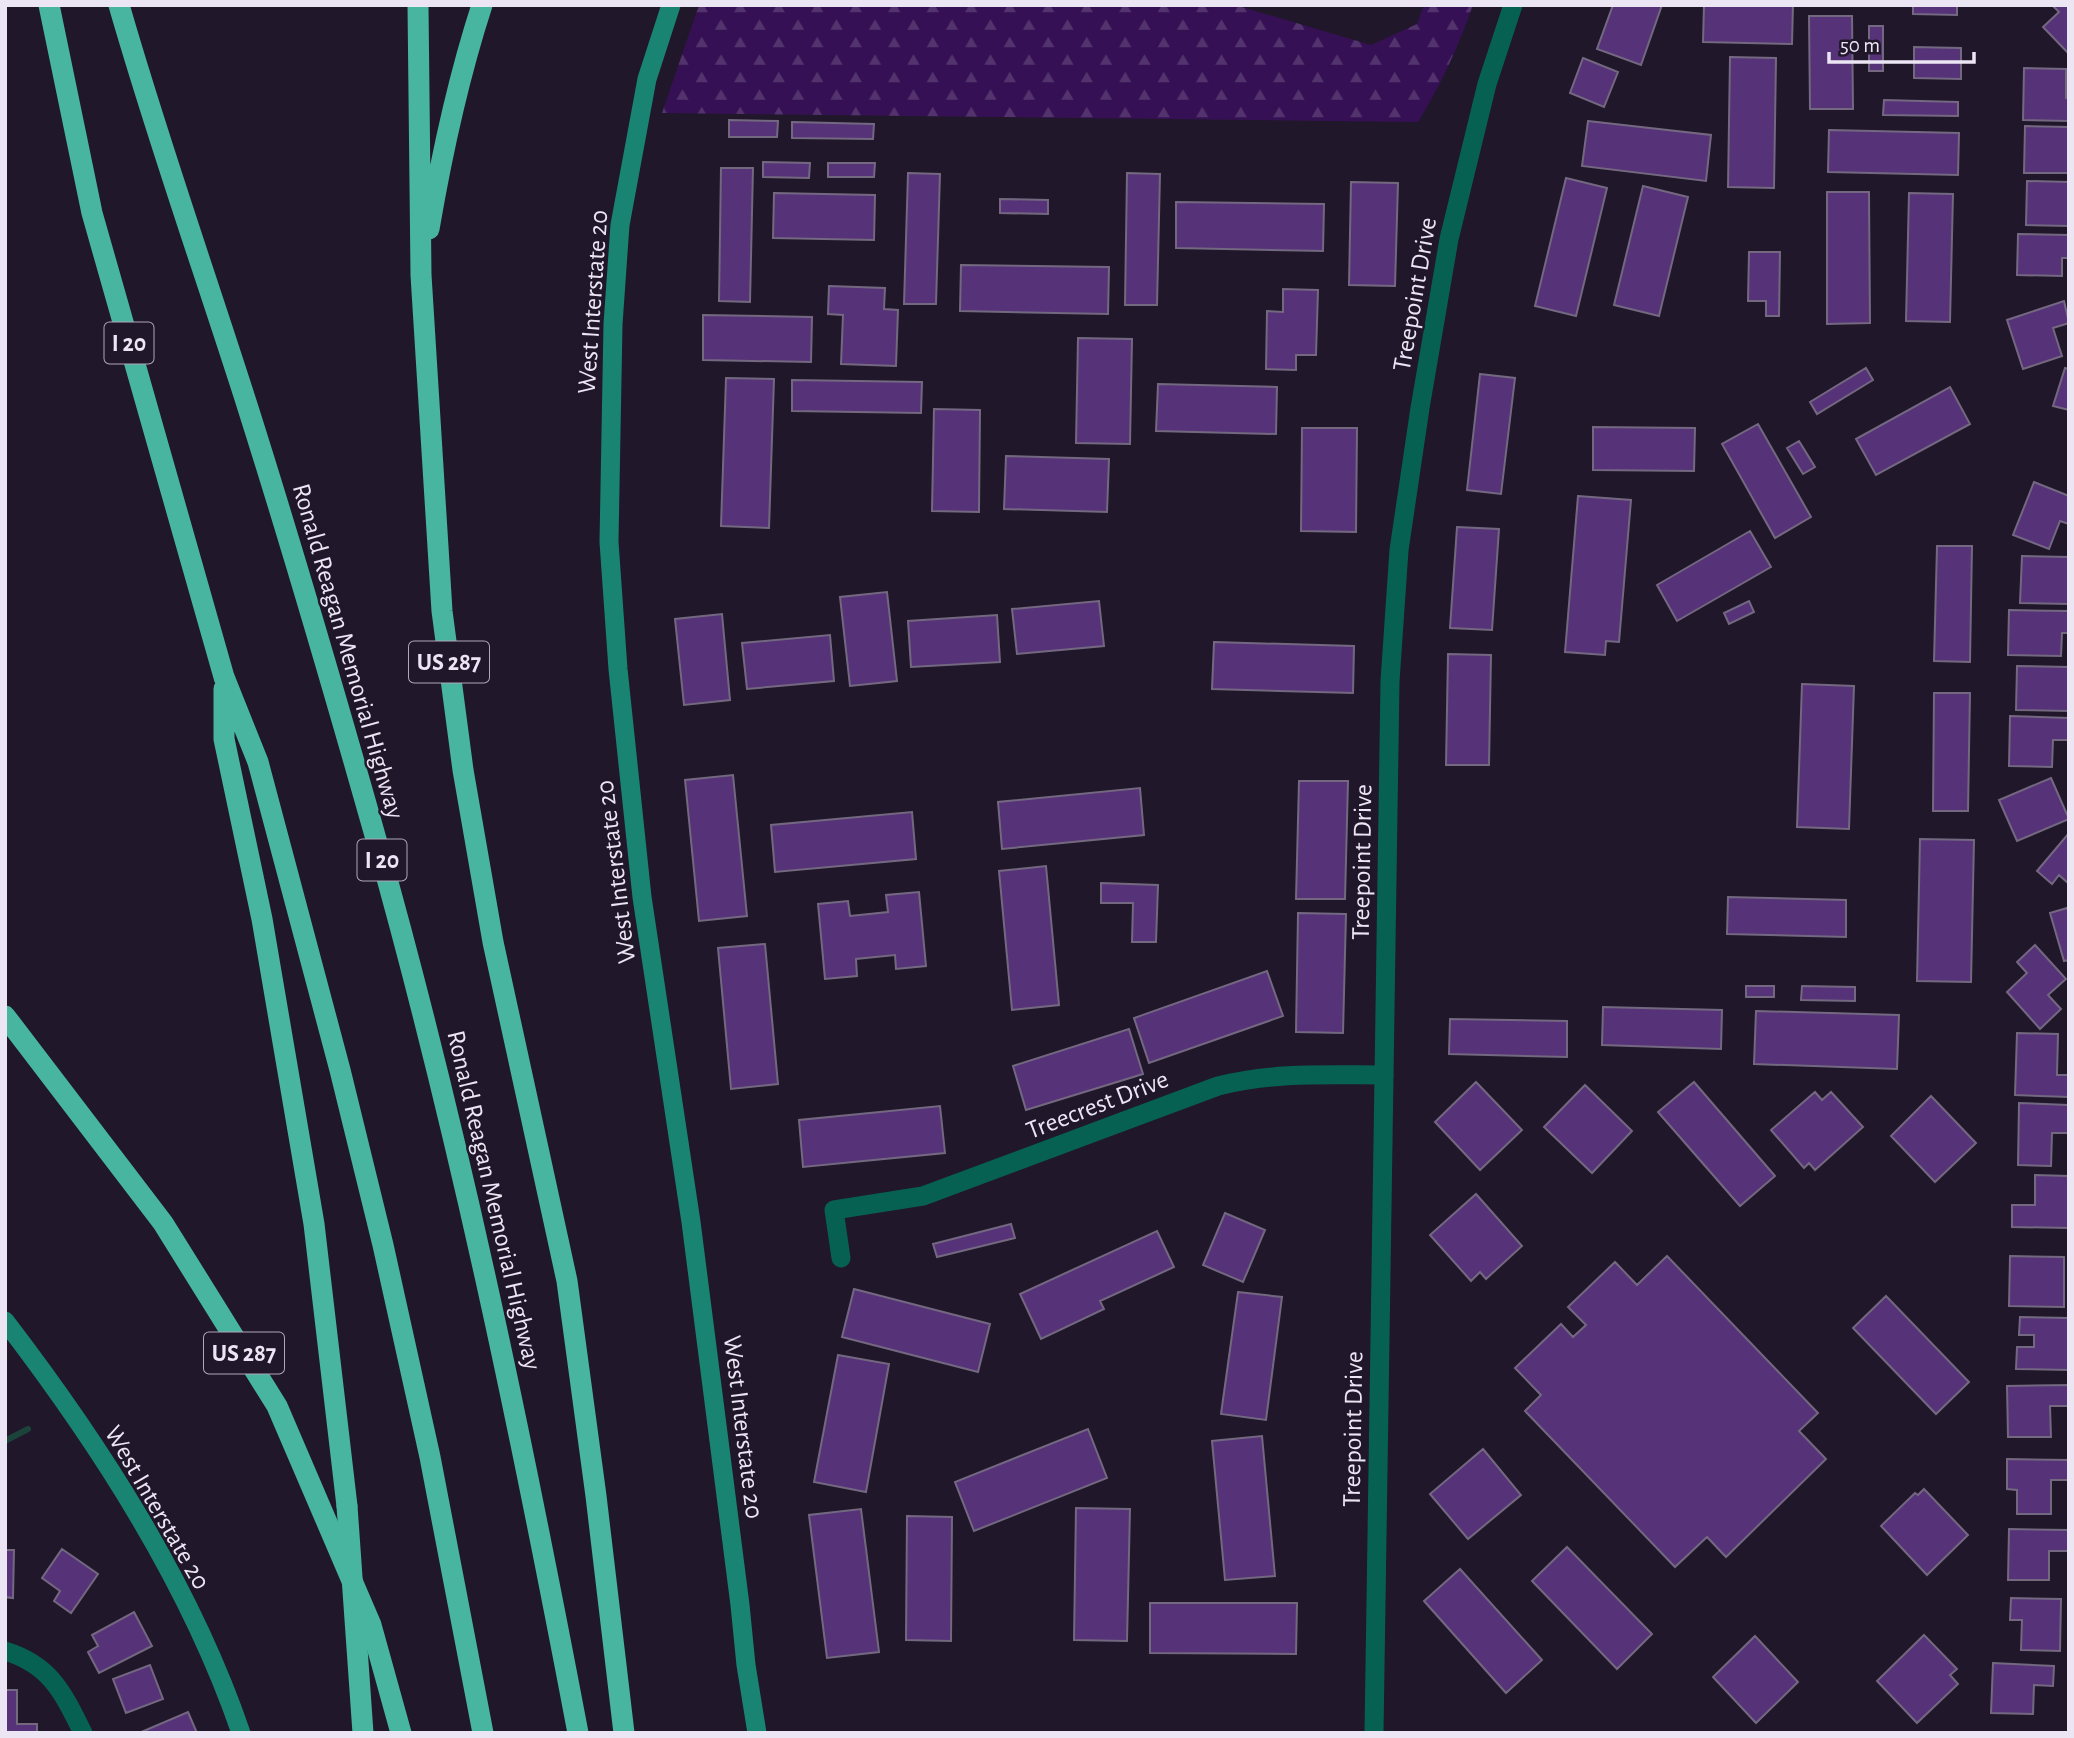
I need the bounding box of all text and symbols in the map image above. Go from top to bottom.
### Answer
scale bar [1829,21,1974,65]
text: 50 m [1840,35,1880,56]
street label: West Interstate 20 [574,209,612,395]
street label: Treepoint Drive [1389,215,1441,373]
road number: I 20 [104,322,154,364]
street label: Ronald Reagan Memorial Highway [288,481,408,822]
road number: US 287 [409,642,489,682]
street label: West Interstate 20 [592,779,640,965]
street label: Treepoint Drive [1348,784,1376,940]
road number: I 20 [358,840,406,880]
street label: Ronald Reagan Memorial Highway [442,1028,546,1372]
street label: Treecrest Drive [1023,1066,1172,1144]
road number: US 287 [204,1332,284,1373]
street label: West Interstate 20 [719,1334,767,1520]
street label: Treepoint Drive [1339,1351,1367,1507]
street label: West Interstate 20 [100,1421,214,1594]

